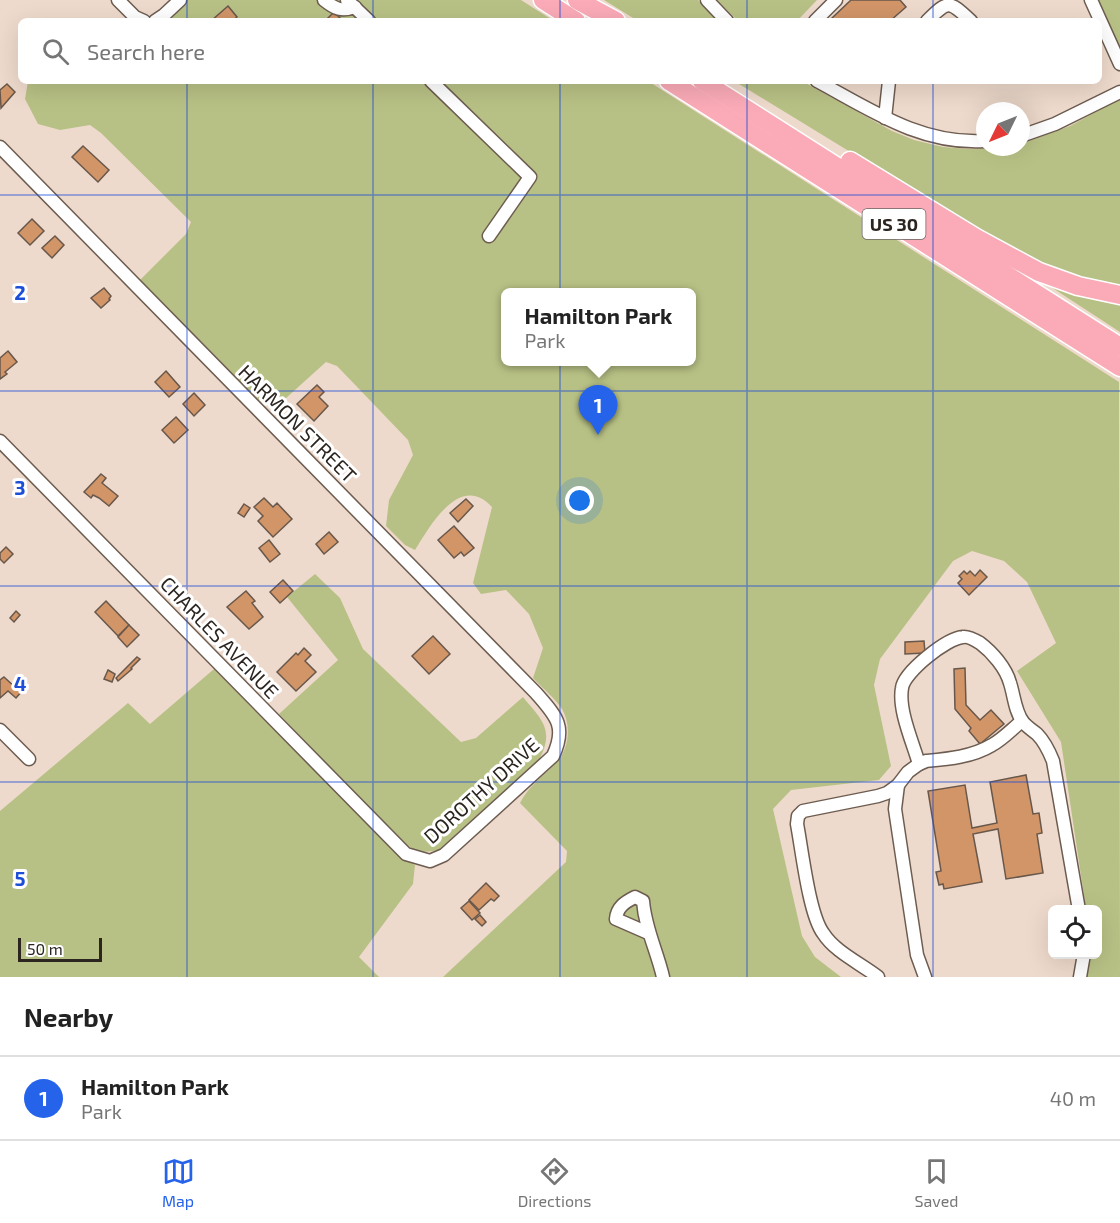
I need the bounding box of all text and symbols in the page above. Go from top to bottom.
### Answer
search box [18,18,1102,84]
icon: search [39,35,72,68]
text: Search here [87,38,205,64]
north arrow [976,102,1030,156]
road number: US 30 [862,209,926,239]
text: 2 [14,280,26,304]
popup [501,288,696,366]
text: Hamilton Park [525,302,672,328]
text: Park [525,328,565,352]
street label: HARMON STREET [234,359,362,487]
pin: 1 [578,386,618,435]
text: 3 [14,475,26,499]
your location [565,486,594,515]
street label: CHARLES AVENUE [156,571,284,703]
text: 4 [14,671,27,695]
street label: DOROTHY DRIVE [418,732,544,848]
text: 5 [14,866,26,890]
map controls [1048,905,1102,959]
button: locate [1048,905,1102,959]
scale bar [18,935,102,962]
text: 50 m [27,939,63,958]
text: Nearby [24,1001,113,1032]
text: Hamilton Park [81,1073,229,1099]
text: 1 [39,1086,48,1110]
text: 40 m [1050,1086,1096,1110]
text: Park [81,1099,122,1123]
tab: Map [162,1155,195,1210]
tab: Directions [518,1155,591,1210]
tab: Saved [915,1155,958,1210]

